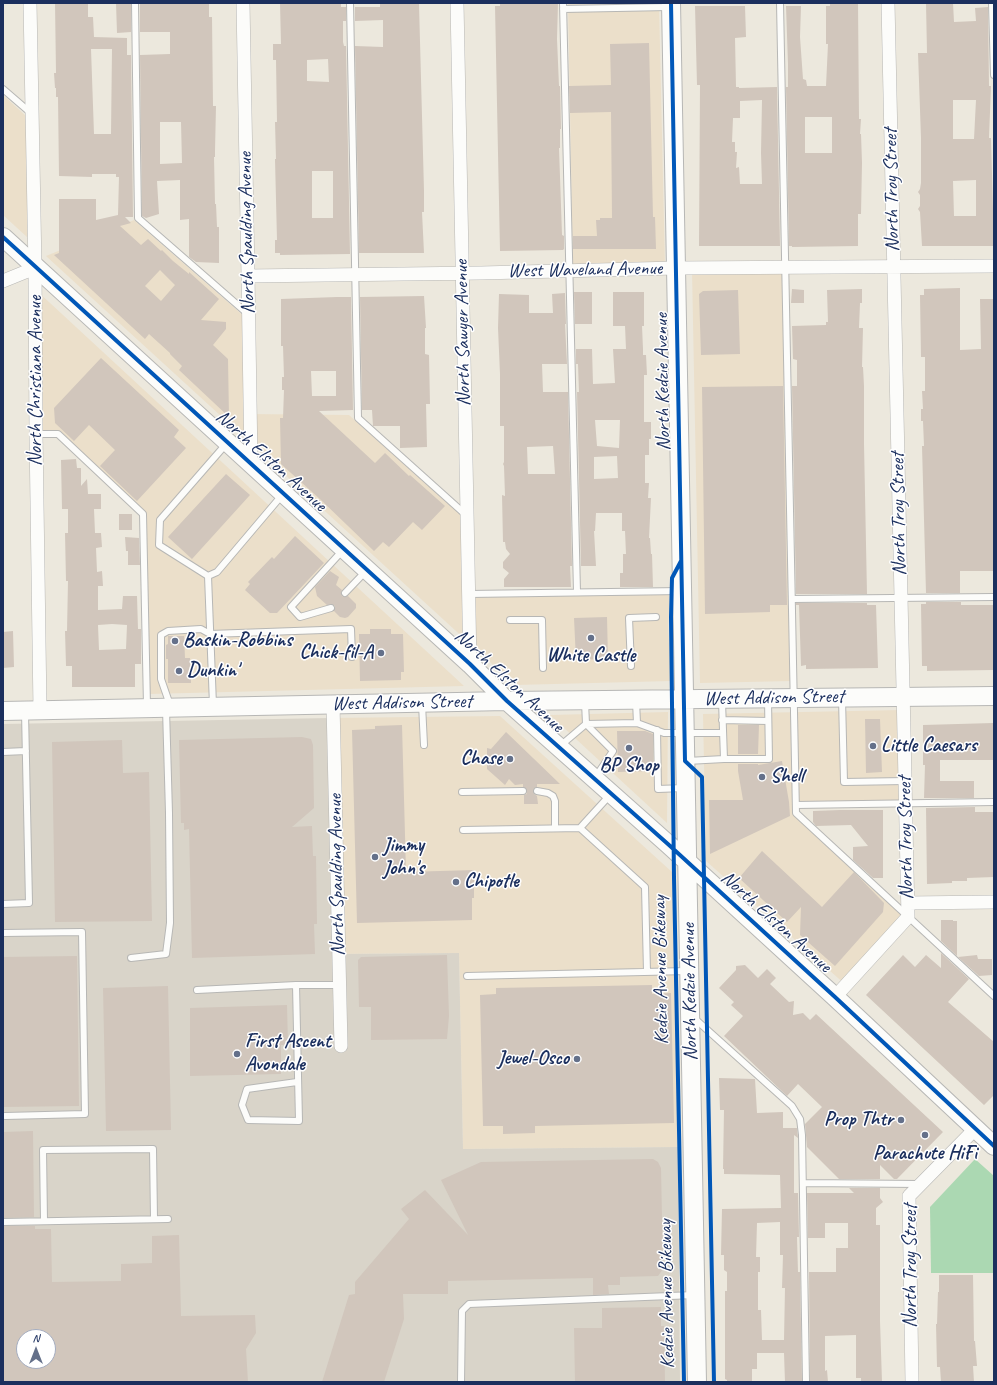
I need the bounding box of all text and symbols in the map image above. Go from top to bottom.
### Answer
street label: North Troy Street [879,128,905,252]
street label: North Spaulding Avenue [234,152,260,314]
street label: West Waveland Avenue [508,257,662,283]
street label: North Sawyer Avenue [450,260,476,406]
street label: North Christiana Avenue [24,296,48,466]
street label: North Kedzie Avenue [650,313,676,451]
street label: North Elston Avenue [211,405,331,517]
street label: North Troy Street [886,452,912,576]
street label: North Elston Avenue [449,624,569,738]
place label: Baskin-Robbins [183,629,292,653]
marker: White Castle [586,633,596,643]
marker: Baskin-Robbins [170,636,180,646]
place label: Chick-fil-A [299,641,373,665]
place label: White Castle [547,644,635,668]
marker: Chick-fil-A [376,648,386,658]
place label: Dunkin' [187,659,238,683]
marker: Dunkin' [174,666,184,676]
street label: West Addison Street [704,685,844,711]
street label: West Addison Street [332,690,472,716]
place label: Little Caesars [881,734,977,758]
marker: Little Caesars [868,741,878,751]
marker: BP Shop [624,743,634,753]
place label: Chase [460,747,502,771]
marker: Chase [505,754,515,764]
place label: BP Shop [599,754,659,778]
place label: Shell [770,765,804,789]
marker: Shell [757,772,767,782]
street label: North Troy Street [893,776,919,900]
street label: North Spaulding Avenue [324,794,350,956]
place label: Jimmy John's [383,834,424,881]
marker: Jimmy John's [370,852,380,862]
street label: North Elston Avenue [716,866,836,978]
place label: Chipotle [464,870,519,894]
marker: Chipotle [451,877,461,887]
street label: Kedzie Avenue Bikeway [648,895,674,1045]
street label: North Kedzie Avenue [677,923,703,1061]
place label: First Ascent Avondale [245,1030,331,1077]
place label: Jewel-Osco [497,1047,569,1071]
marker: First Ascent Avondale [232,1049,242,1059]
marker: Jewel-Osco [572,1054,582,1064]
place label: Prop Thtr [824,1108,893,1132]
marker: Prop Thtr [896,1115,906,1125]
marker: Parachute HiFi [920,1130,930,1140]
place label: Parachute HiFi [873,1142,977,1166]
street label: North Troy Street [899,1204,923,1328]
street label: Kedzie Avenue Bikeway [654,1219,680,1369]
north arrow [16,1329,56,1369]
text: N [33,1331,39,1345]

